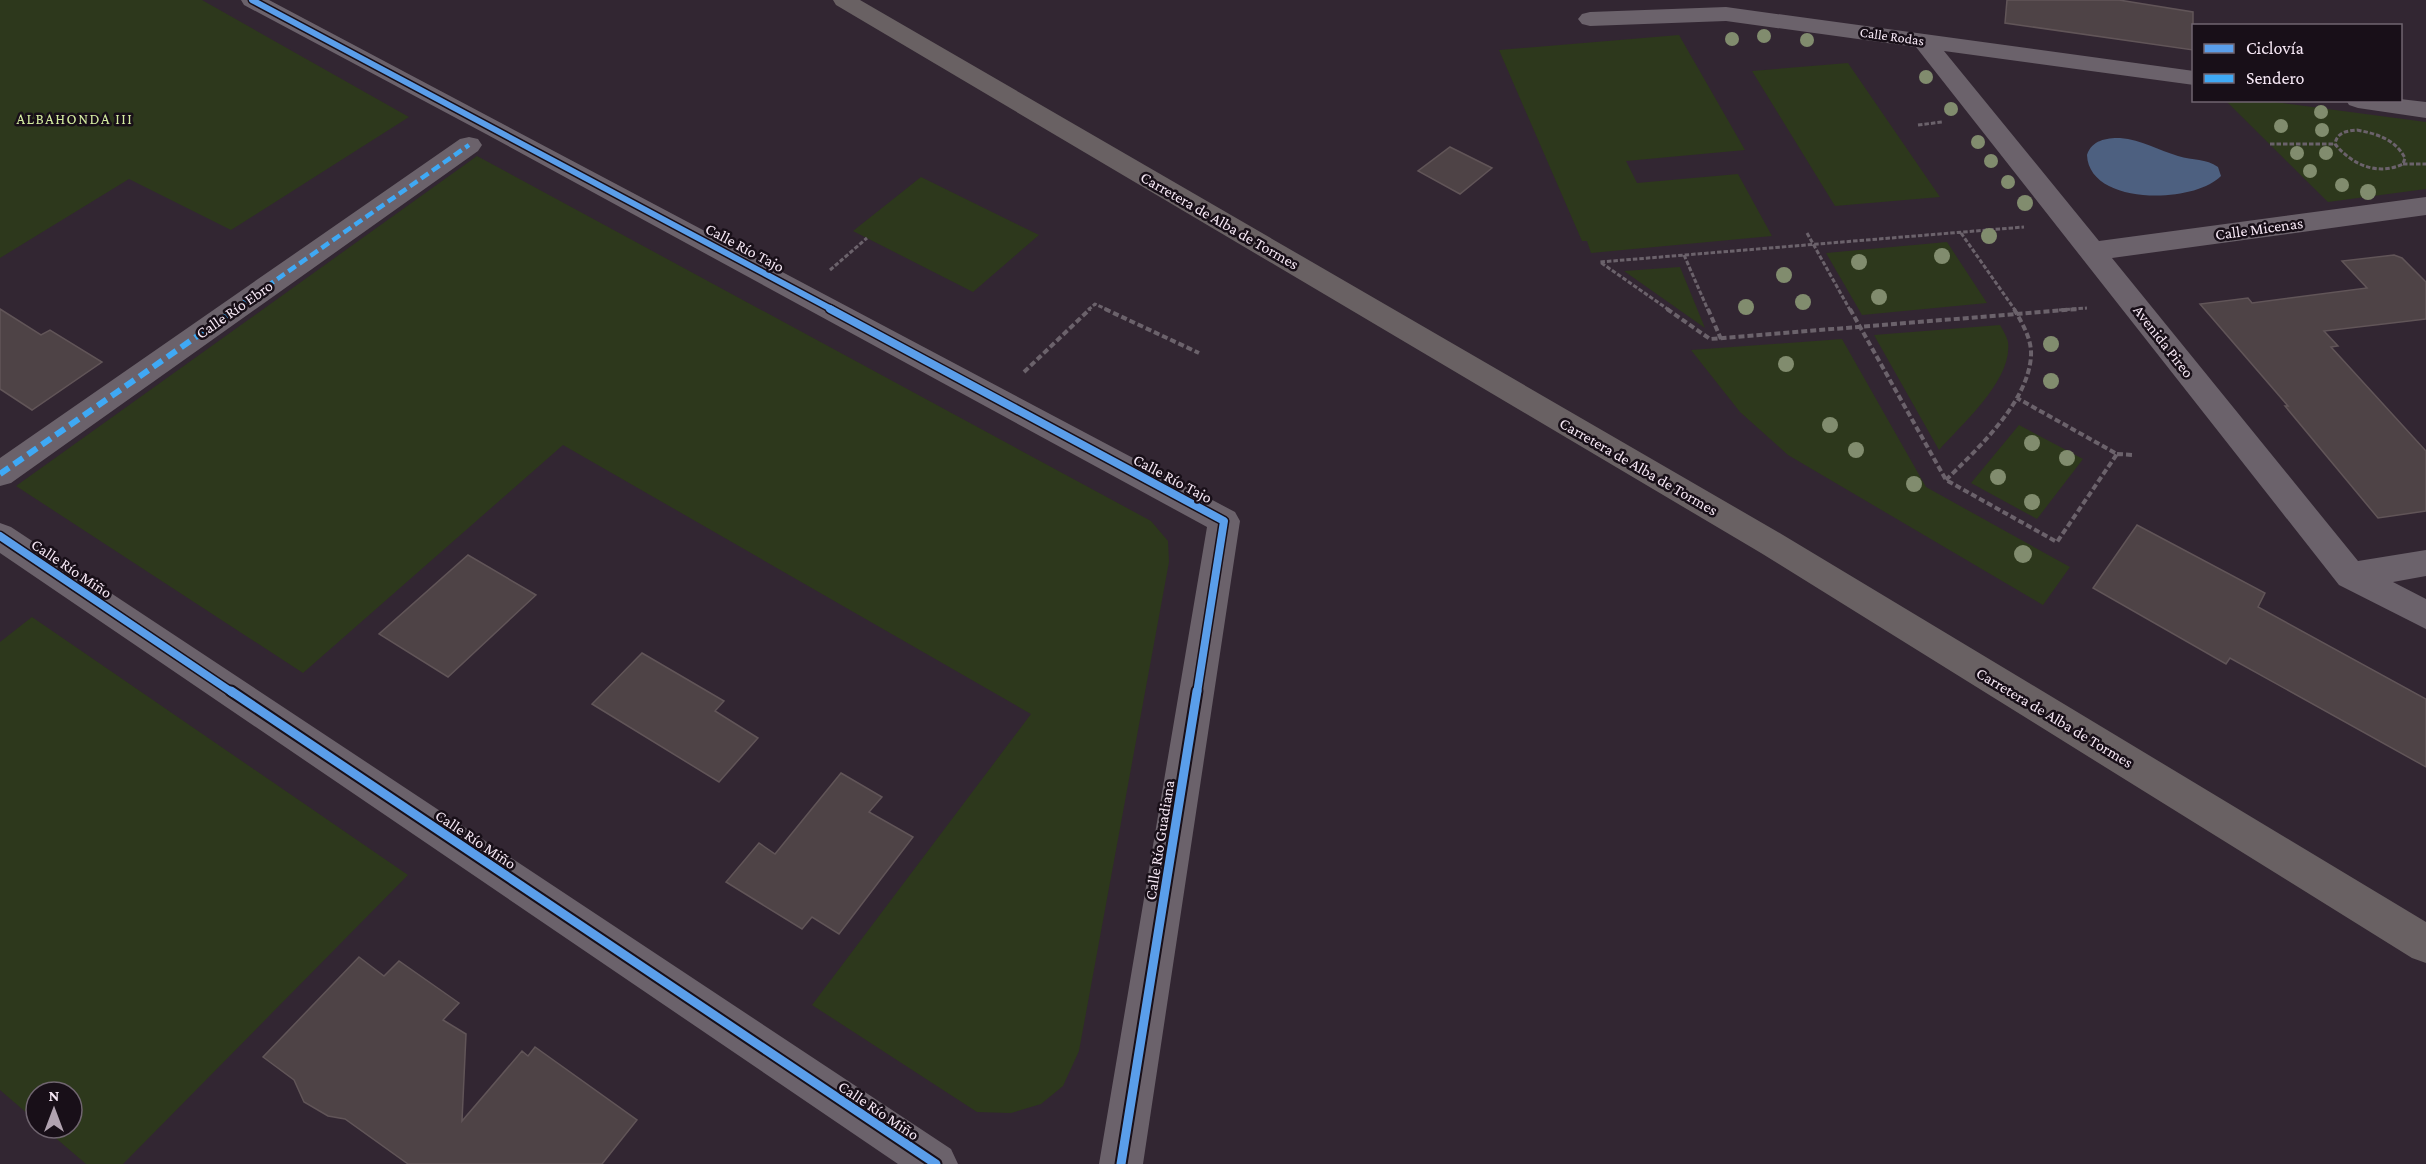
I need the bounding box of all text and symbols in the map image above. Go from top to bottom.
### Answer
street label: Calle Rodas [1859,24,1925,48]
legend [2192,24,2402,102]
text: Ciclovía [2246,38,2304,58]
text: Sendero [2246,68,2304,88]
district label: ALBAHONDA III [17,111,133,127]
street label: Carretera de Alba de Tormes [1138,168,1302,273]
street label: Calle Micenas [2214,214,2304,243]
street label: Calle Río Tajo [702,220,787,276]
street label: Calle Río Ebro [193,277,276,342]
street label: Avenida Pireo [2130,302,2197,381]
street label: Carretera de Alba de Tormes [1557,414,1721,519]
street label: Calle Río Tajo [1130,451,1215,507]
street label: Calle Río Miño [28,535,115,602]
street label: Carretera de Alba de Tormes [1973,664,2136,771]
street label: Calle Río Guadiana [1142,778,1177,901]
street label: Calle Río Miño [432,806,519,873]
street label: Calle Río Miño [835,1077,922,1144]
north arrow [24,1080,84,1140]
text: N [49,1087,60,1104]

